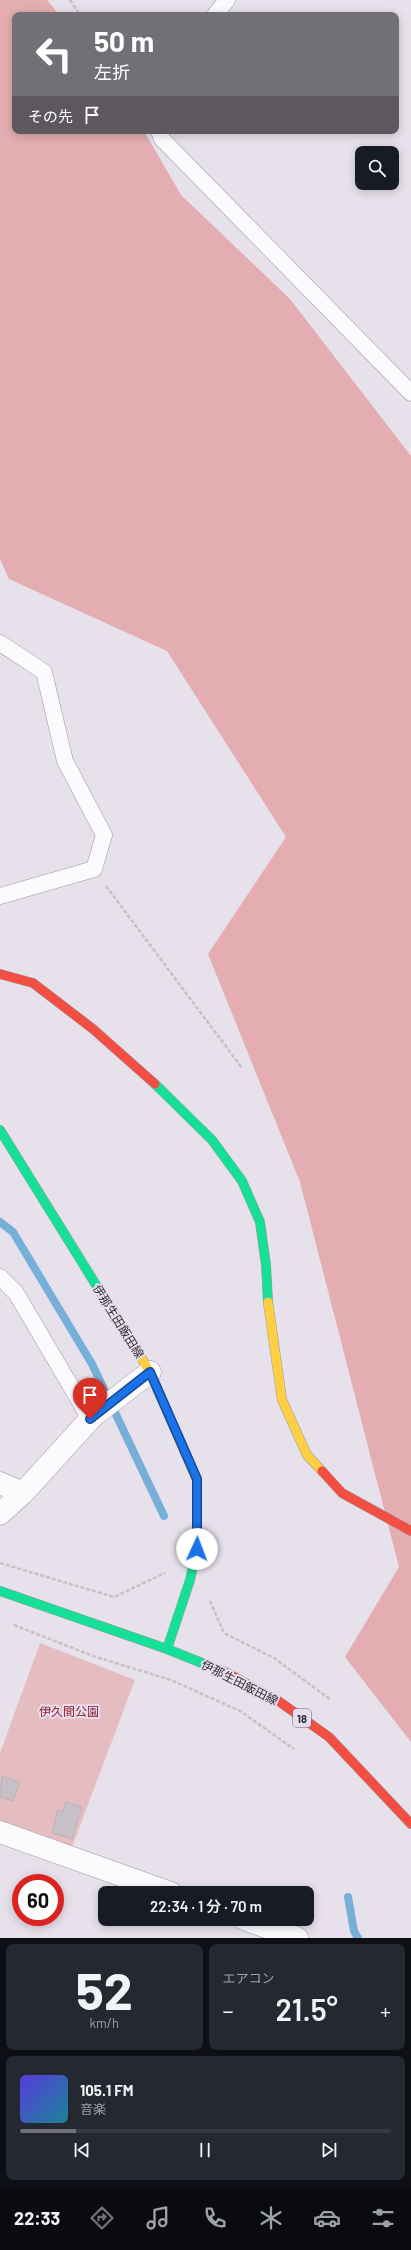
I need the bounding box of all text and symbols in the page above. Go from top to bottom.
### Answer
text: 50 m [94,24,154,58]
icon: left [28,28,80,80]
text: 左折 [94,61,130,83]
icon: arrive [81,104,103,126]
text: その先 [28,107,73,125]
map controls [355,146,399,190]
button: search [355,146,399,190]
street label: 伊那生田飯田線 [91,1282,147,1360]
pin [73,1378,107,1419]
icon: arrive [79,1384,101,1406]
position arrow [176,1528,218,1570]
street label: 伊那生田飯田線 [199,1657,281,1707]
park label: 伊久間公園 [39,1704,99,1718]
road number: 18 [293,1709,311,1727]
speed limit sign: 60 [12,1874,64,1926]
text: 22:34 · 1 分 · 70 m [150,1897,262,1915]
text: 52 [76,1958,133,2020]
text: エアコン [223,1970,275,1986]
text: 21.5° [276,1991,338,2027]
text: − [223,1997,234,2023]
text: + [380,1997,391,2023]
text: km/h [90,2015,119,2031]
text: 105.1 FM [80,2081,133,2099]
text: 音楽 [80,2101,106,2117]
icon: previous [71,2139,93,2161]
icon: pause [194,2139,216,2161]
icon: next [318,2139,340,2161]
icon: directions [88,2204,116,2232]
icon: music [144,2204,172,2232]
icon: phone [201,2204,229,2232]
icon: climate [257,2204,285,2232]
icon: car [313,2204,341,2232]
icon: filters [369,2204,397,2232]
text: 22:33 [14,2207,60,2229]

